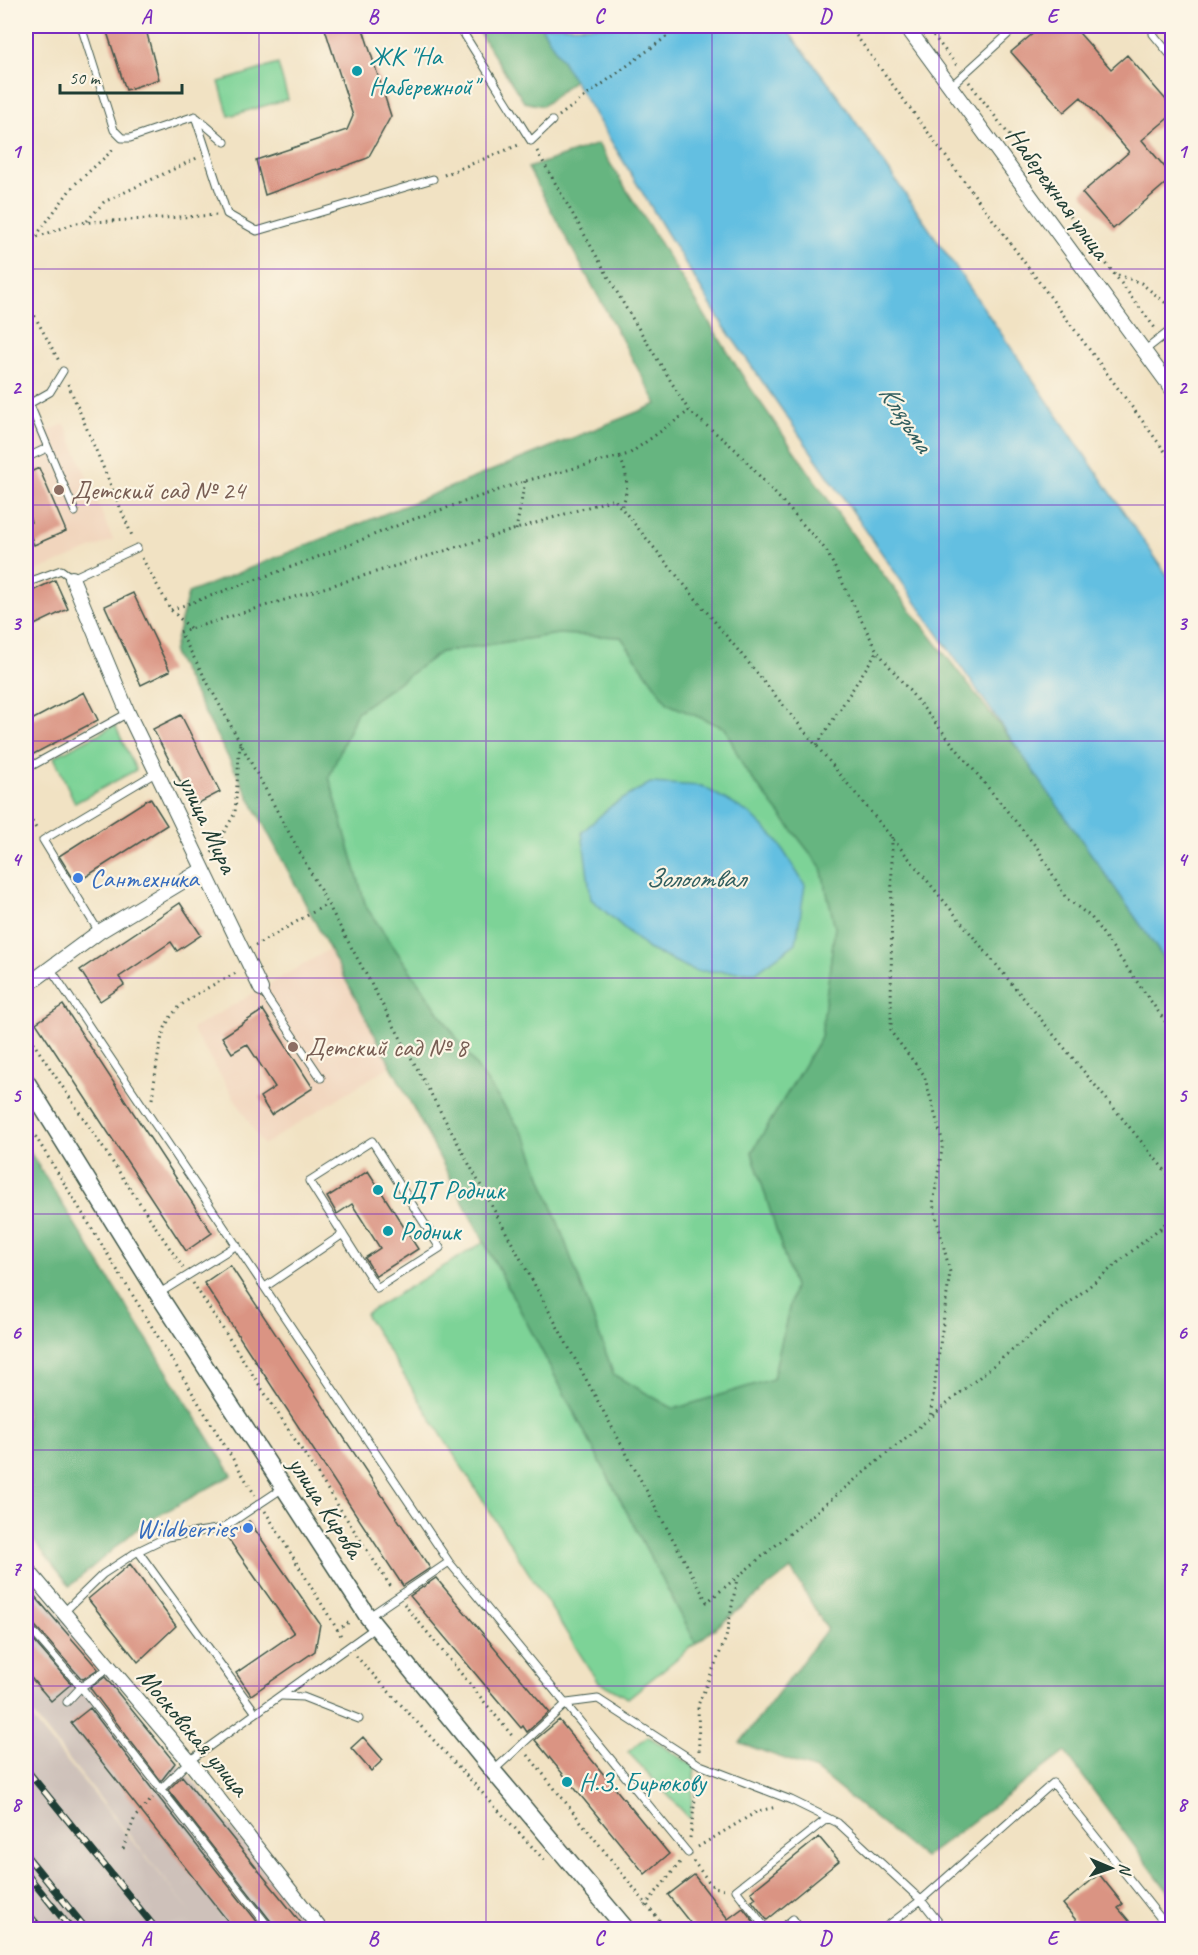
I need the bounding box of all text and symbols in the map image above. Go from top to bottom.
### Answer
text: A [141,4,153,29]
text: B [368,4,380,29]
text: C [594,4,606,29]
text: D [819,4,833,29]
text: E [1047,4,1061,29]
place label: ЖК "На Набережной" [369,40,483,103]
scale bar [60,57,182,95]
marker: ЖК "На Набережной" [350,64,364,78]
text: 50 m [69,67,102,89]
street label: Набережная улица [999,120,1118,267]
text: 1 [12,139,23,164]
text: 1 [1178,139,1189,164]
text: 2 [12,375,23,400]
text: 2 [1178,375,1189,400]
water label: Клязьма [872,378,942,460]
place label: Детский сад № 24 [71,474,247,507]
marker: Детский сад № 24 [52,483,66,497]
text: 3 [12,611,23,636]
text: 3 [1178,611,1189,636]
street label: улица Мира [170,768,246,880]
text: 4 [12,847,24,872]
text: 4 [1178,847,1190,872]
water label: Золоотвал [646,861,749,895]
place label: Сантехника [90,862,200,895]
marker: Сантехника [71,871,85,885]
place label: Детский сад № 8 [305,1031,470,1064]
marker: Детский сад № 8 [286,1040,300,1054]
text: 5 [12,1083,23,1108]
text: 5 [1178,1083,1189,1108]
place label: ЦДТ Родник [390,1174,506,1207]
marker: ЦДТ Родник [371,1183,385,1197]
place label: Родник [400,1215,462,1248]
marker: Родник [381,1224,395,1238]
text: 6 [11,1320,22,1345]
text: 6 [1177,1320,1188,1345]
street label: улица Кирова [280,1448,372,1566]
place label: Wildberries [136,1512,238,1545]
marker: Wildberries [241,1521,255,1535]
text: 7 [12,1556,23,1581]
text: 7 [1178,1556,1189,1581]
street label: Московская улица [130,1661,257,1804]
place label: Н.З. Бирюкову [579,1766,708,1799]
marker: Н.З. Бирюкову [560,1775,574,1789]
text: 8 [12,1792,24,1817]
text: 8 [1178,1792,1190,1817]
north arrow [1081,1838,1141,1898]
text: N [1115,1863,1135,1877]
text: A [141,1926,153,1951]
text: B [368,1926,380,1951]
text: C [594,1926,606,1951]
text: D [819,1926,833,1951]
text: E [1047,1926,1061,1951]

